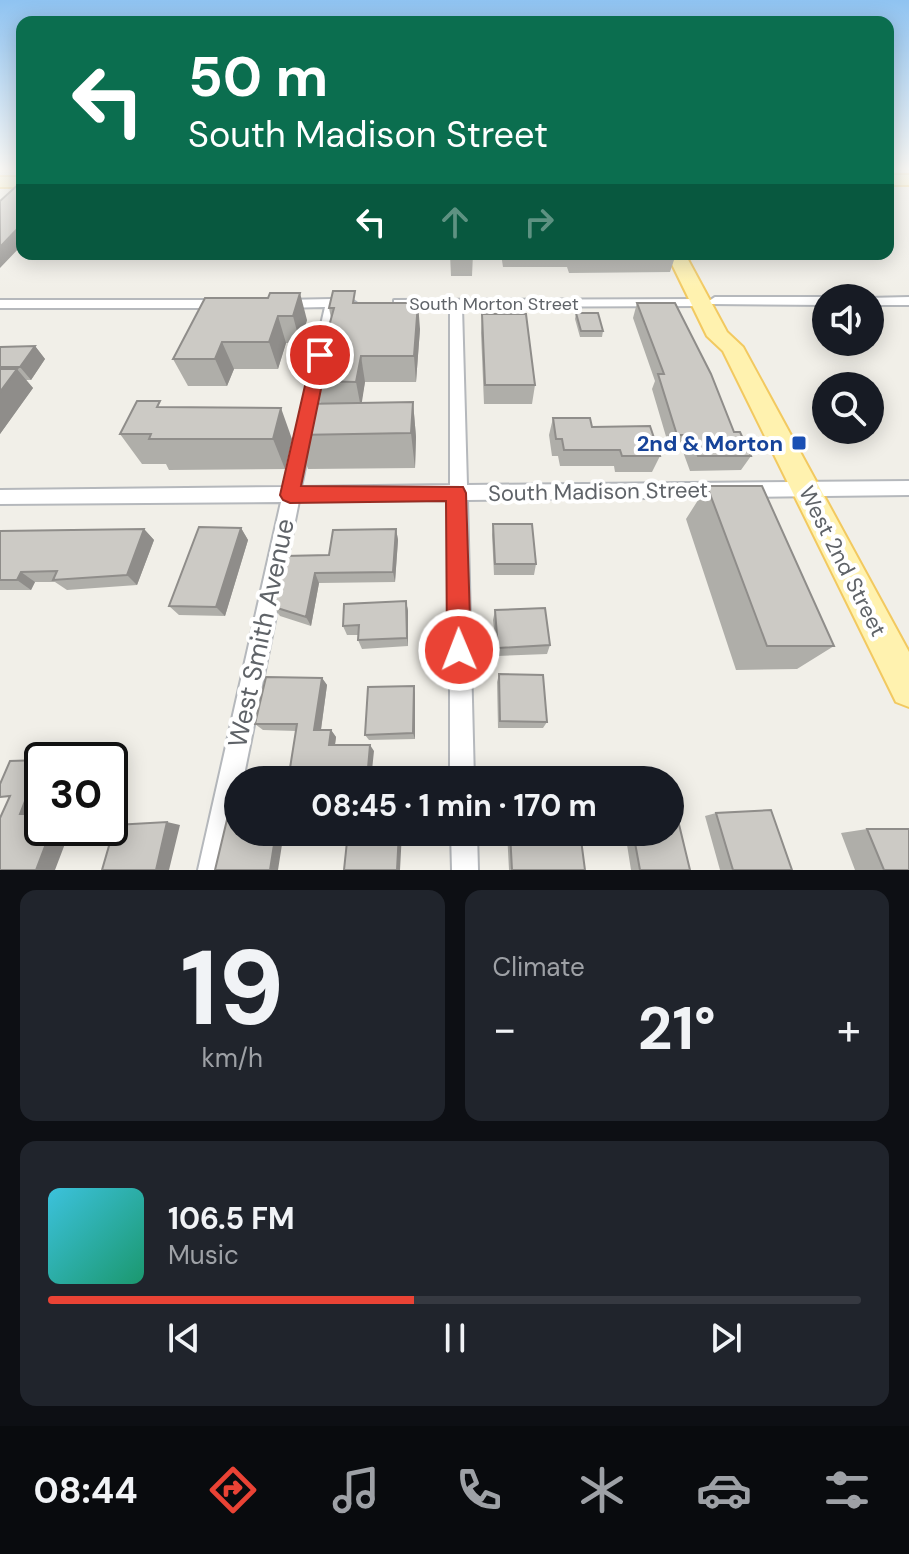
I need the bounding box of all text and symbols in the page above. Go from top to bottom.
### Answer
text: 50 m [188,40,328,113]
icon: left [56,48,160,152]
text: South Madison Street [188,111,548,158]
icon: left [349,200,393,244]
icon: ahead [433,200,477,244]
icon: right [517,200,561,244]
map controls [812,284,884,444]
button: sound [812,284,884,356]
street label: South Morton Street [409,292,579,316]
pin [286,321,354,389]
icon: arrive [298,333,342,377]
button: search [812,372,884,444]
place label: 2nd & Morton [637,429,783,458]
marker: 2nd & Morton [790,434,808,452]
street label: South Madison Street [488,475,708,508]
street label: West 2nd Street [792,481,893,641]
street label: West Smith Avenue [220,515,302,751]
position arrow [417,608,501,692]
speed limit sign: 30 [24,742,128,846]
text: 08:45 · 1 min · 170 m [311,786,597,825]
text: 19 [180,921,284,1056]
text: Climate [493,950,585,984]
text: 21° [638,989,716,1068]
text: − [493,1000,517,1058]
text: + [837,1000,861,1058]
text: km/h [202,1041,263,1075]
text: 106.5 FM [168,1199,295,1238]
text: Music [168,1238,239,1272]
icon: previous [162,1316,206,1360]
icon: pause [433,1316,477,1360]
icon: next [704,1316,748,1360]
icon: directions [205,1462,261,1518]
icon: music [328,1462,384,1518]
icon: phone [451,1462,507,1518]
icon: climate [574,1462,630,1518]
icon: car [696,1462,752,1518]
icon: filters [819,1462,875,1518]
text: 08:44 [33,1467,138,1514]

